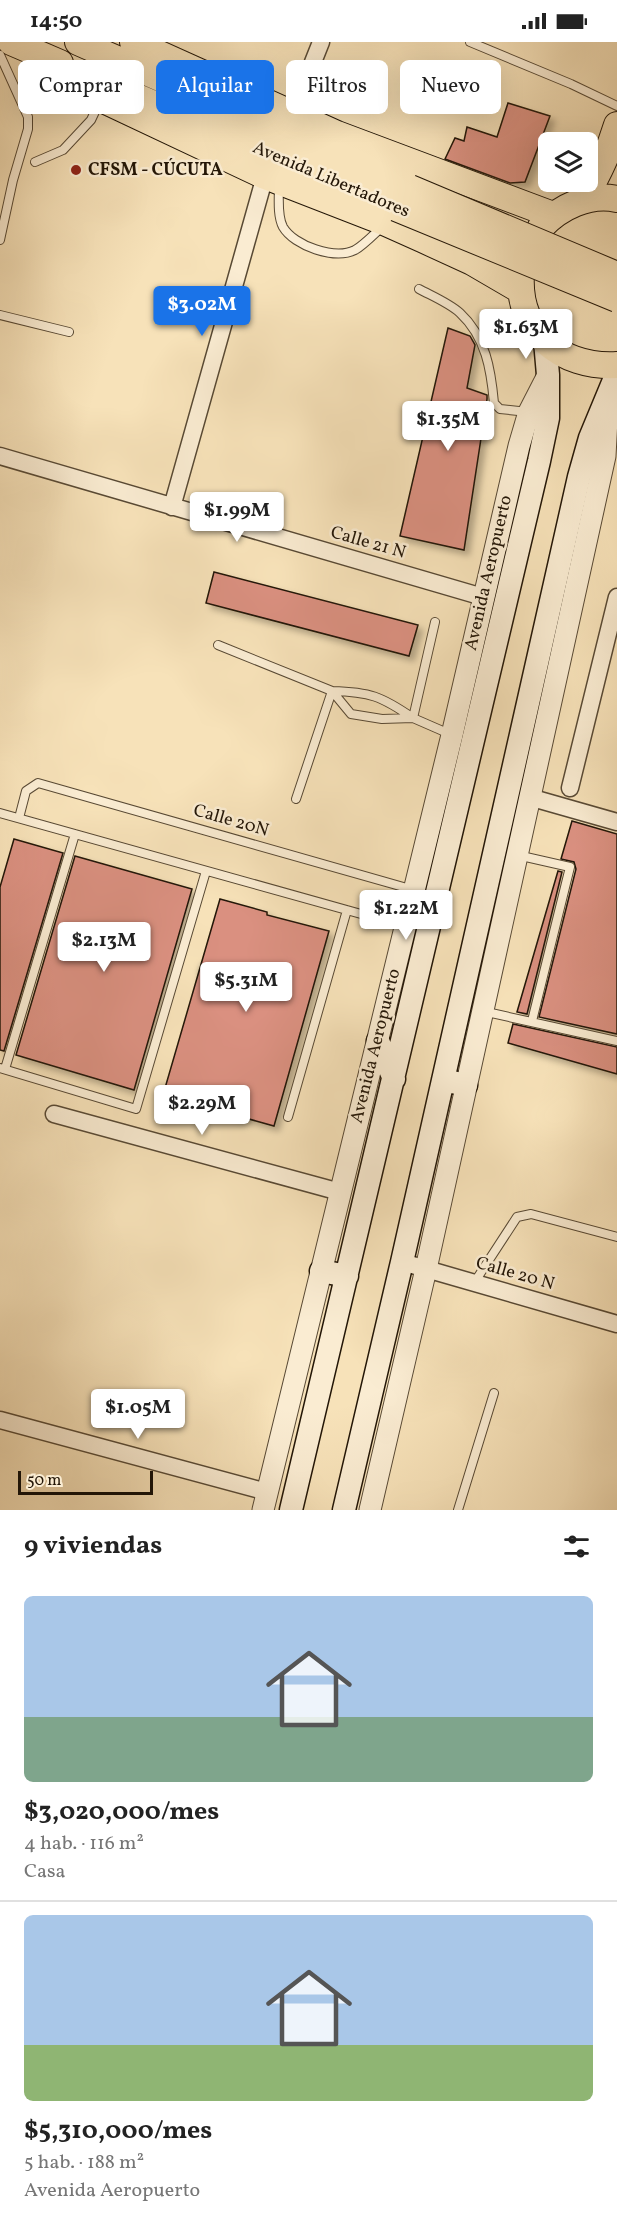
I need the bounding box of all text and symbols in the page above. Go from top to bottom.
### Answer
text: 14:50 [30,6,82,37]
chip: Comprar [18,60,144,114]
chip: Alquilar [156,60,274,114]
chip: Filtros [286,60,388,114]
chip: Nuevo [400,60,501,114]
map controls [538,132,598,192]
button: layers [538,132,598,192]
street label: Avenida Libertadores [249,136,413,224]
place label: CFSM - CÚCUTA [88,158,223,183]
marker: CFSM - CÚCUTA [69,163,83,177]
pin: $3.02M [153,286,251,337]
text: $3.02M [167,291,237,319]
pin: $1.63M [477,309,575,360]
text: $1.63M [493,314,559,342]
pin: $1.35M [399,401,497,452]
text: $1.35M [416,406,480,434]
pin: $1.99M [188,492,286,543]
street label: Avenida Aeropuerto [459,493,519,653]
text: $1.99M [204,497,270,525]
street label: Calle 21 N [327,520,409,566]
street label: Calle 20N [190,798,272,844]
pin: $1.22M [357,890,455,941]
text: $1.22M [374,895,439,923]
pin: $2.13M [55,922,153,973]
text: $2.13M [72,927,136,955]
pin: $5.31M [197,962,295,1013]
street label: Avenida Aeropuerto [345,966,407,1126]
text: $5.31M [214,967,278,995]
pin: $2.29M [153,1085,251,1136]
text: $2.29M [168,1090,236,1118]
street label: Calle 20 N [473,1251,557,1297]
pin: $1.05M [89,1389,187,1440]
text: $1.05M [105,1394,171,1422]
scale bar [18,1468,153,1496]
text: 50 m [27,1470,61,1492]
text: 9 viviendas [24,1528,162,1564]
icon: filters [560,1530,593,1563]
icon: home [255,1635,363,1743]
text: $3,020,000/mes [24,1794,219,1830]
text: 4 hab. · 116 m² [24,1830,144,1858]
text: Casa [24,1858,66,1886]
icon: home [255,1954,363,2062]
text: $5,310,000/mes [24,2113,212,2149]
text: 5 hab. · 188 m² [24,2149,144,2177]
text: Avenida Aeropuerto [24,2177,200,2205]

